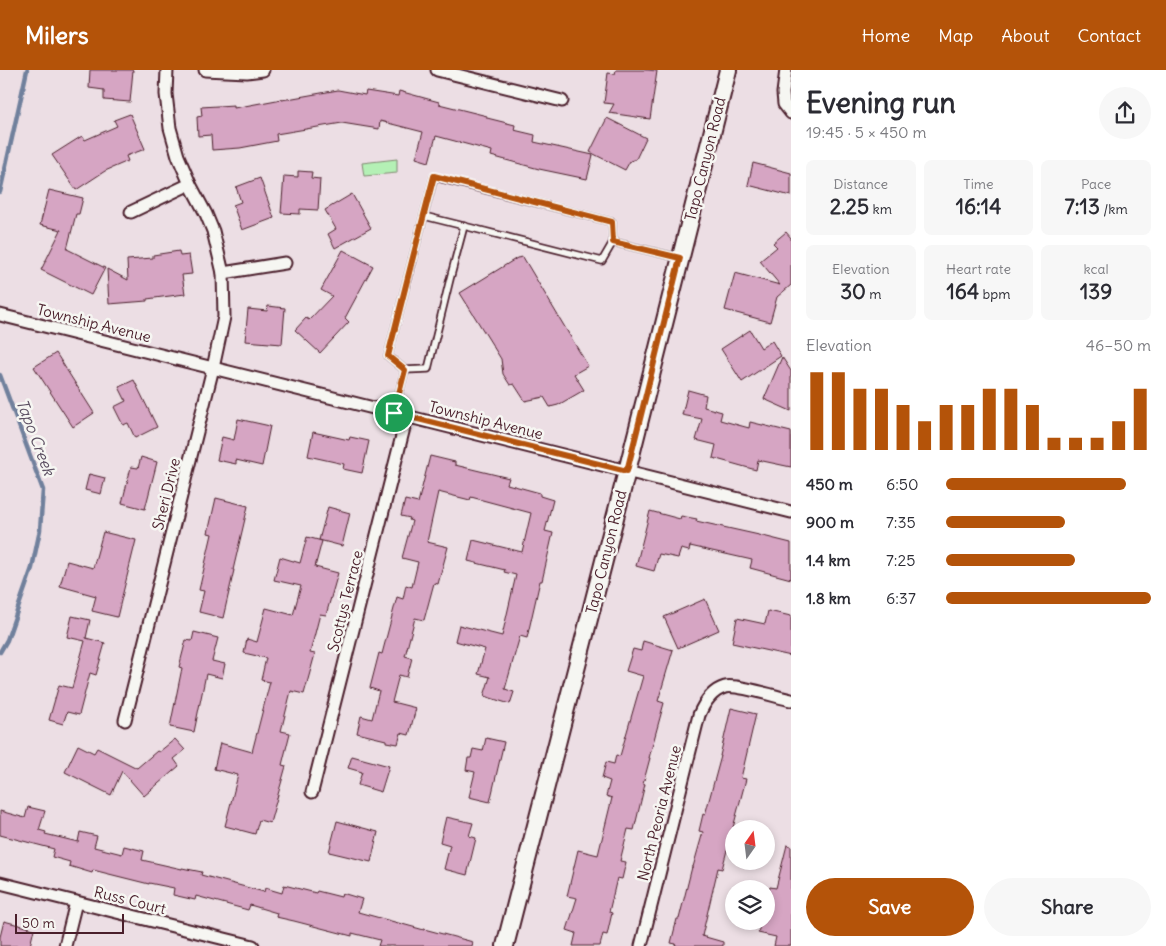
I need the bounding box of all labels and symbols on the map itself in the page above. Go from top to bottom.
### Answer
street label: Tapo Canyon Road [680,95,730,223]
street label: Township Avenue [35,300,153,346]
pin [373,392,415,434]
water label: Tapo Creek [12,396,60,480]
street label: Township Avenue [427,397,545,443]
street label: Sheri Drive [148,456,184,532]
street label: Tapo Canyon Road [581,488,631,616]
street label: Scottys Terrace [323,548,367,654]
street label: North Peoria Avenue [633,743,685,883]
north arrow [725,820,775,870]
street label: Russ Court [92,882,168,918]
scale bar [15,911,124,934]

